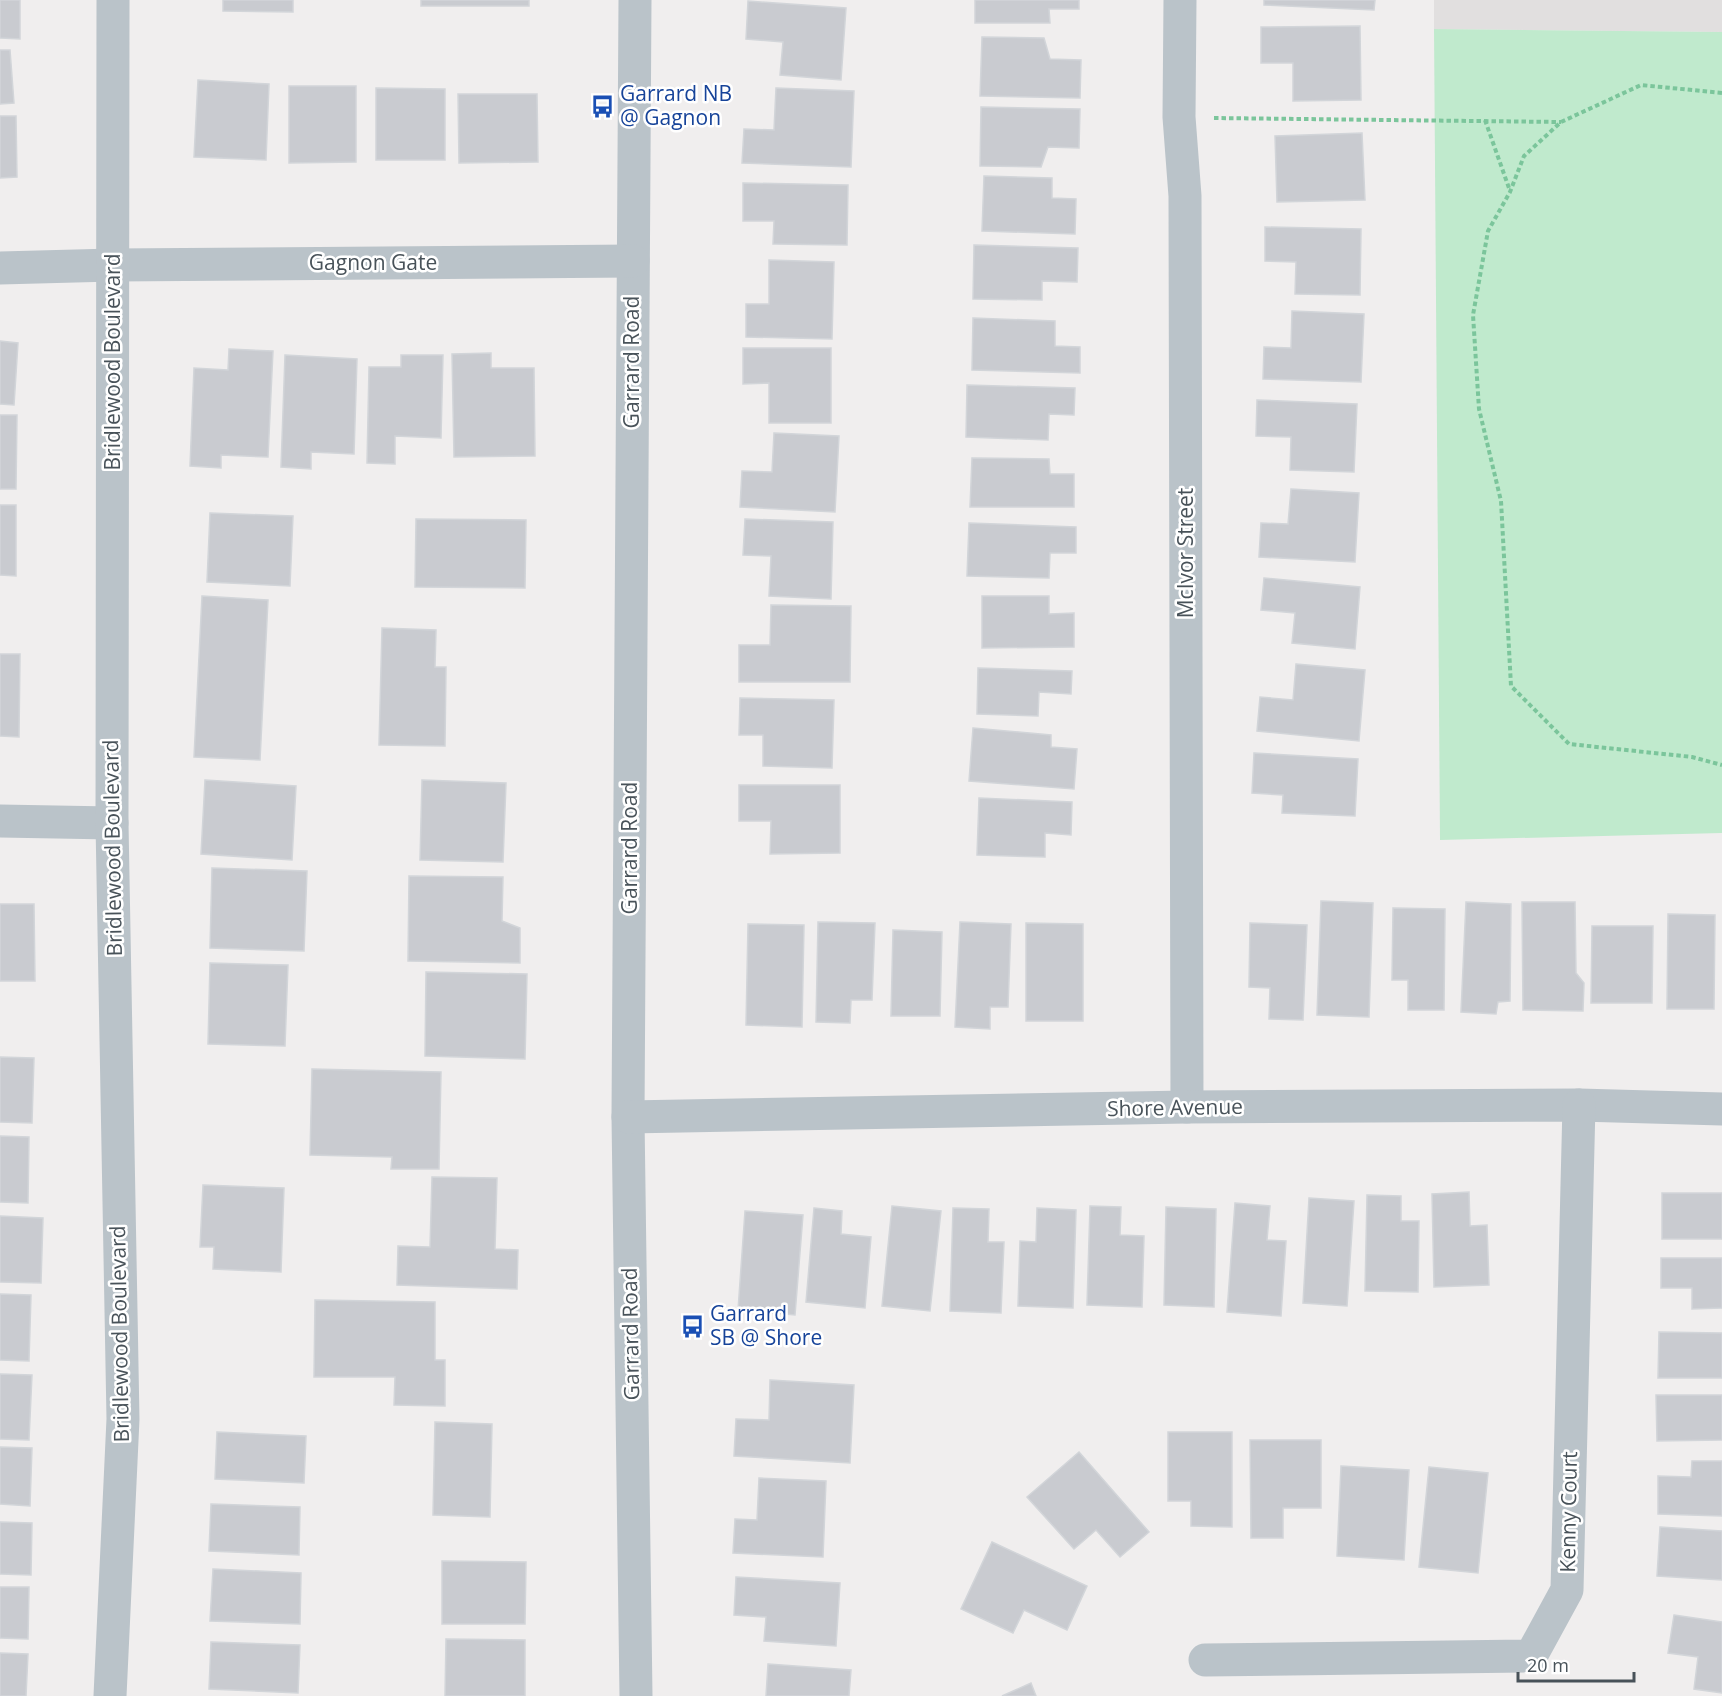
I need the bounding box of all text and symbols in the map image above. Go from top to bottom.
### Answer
place label: Garrard NB @ Gagnon [620,79,732,131]
bus stop icon: Garrard NB @ Gagnon [589,93,615,119]
street label: Gagnon Gate [309,248,437,276]
street label: Bridlewood Boulevard [98,254,126,471]
street label: Garrard Road [617,296,645,428]
street label: McIvor Street [1171,488,1199,618]
street label: Bridlewood Boulevard [96,739,128,957]
street label: Garrard Road [615,782,643,914]
street label: Shore Avenue [1107,1092,1243,1122]
street label: Bridlewood Boulevard [103,1225,135,1443]
street label: Garrard Road [615,1267,645,1401]
place label: Garrard SB @ Shore [710,1299,822,1351]
bus stop icon: Garrard SB @ Shore [679,1313,705,1339]
street label: Kenny Court [1553,1451,1583,1573]
scale bar [1518,1645,1634,1683]
text: 20 m [1527,1653,1569,1677]

